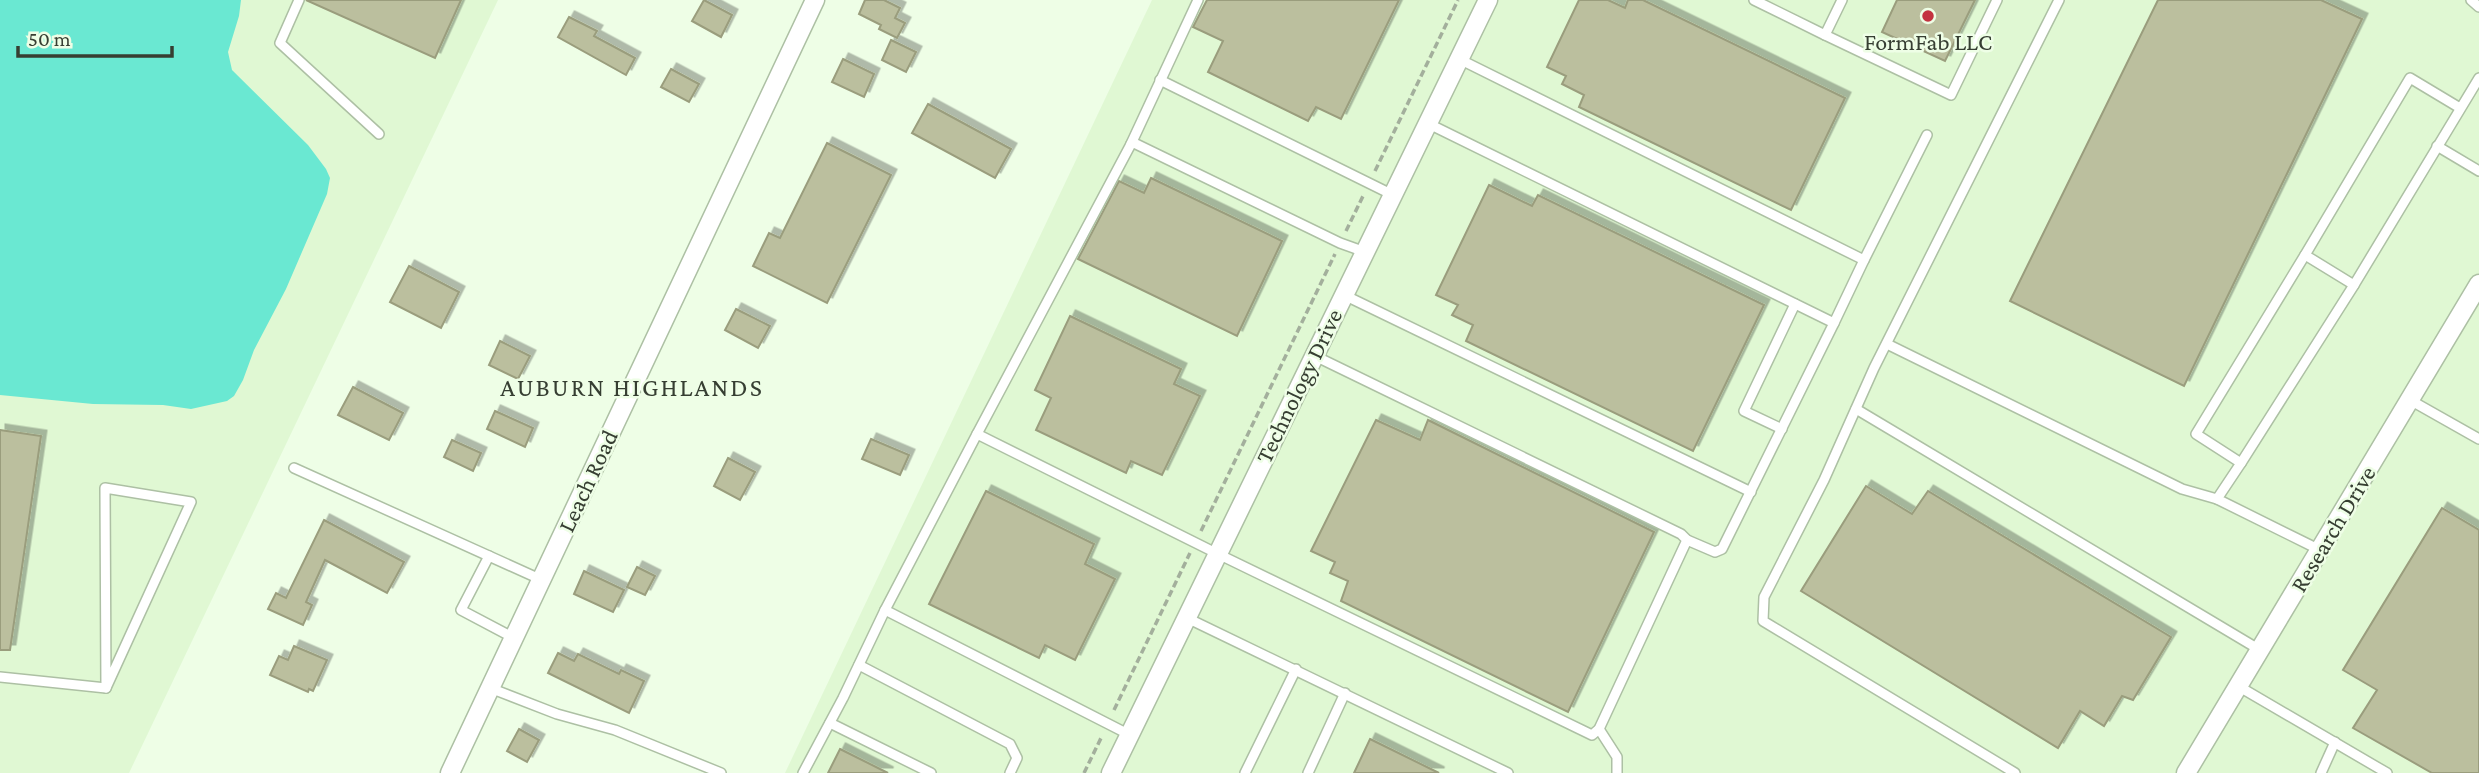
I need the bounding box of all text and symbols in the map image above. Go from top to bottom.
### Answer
marker: FormFab LLC [1920,8,1936,24]
scale bar [18,14,172,58]
text: 50 m [28,27,71,51]
place label: FormFab LLC [1864,28,1992,55]
street label: Technology Drive [1250,304,1347,467]
district label: AUBURN HIGHLANDS [500,373,764,402]
street label: Leach Road [552,425,623,536]
street label: Research Drive [2284,461,2381,597]

